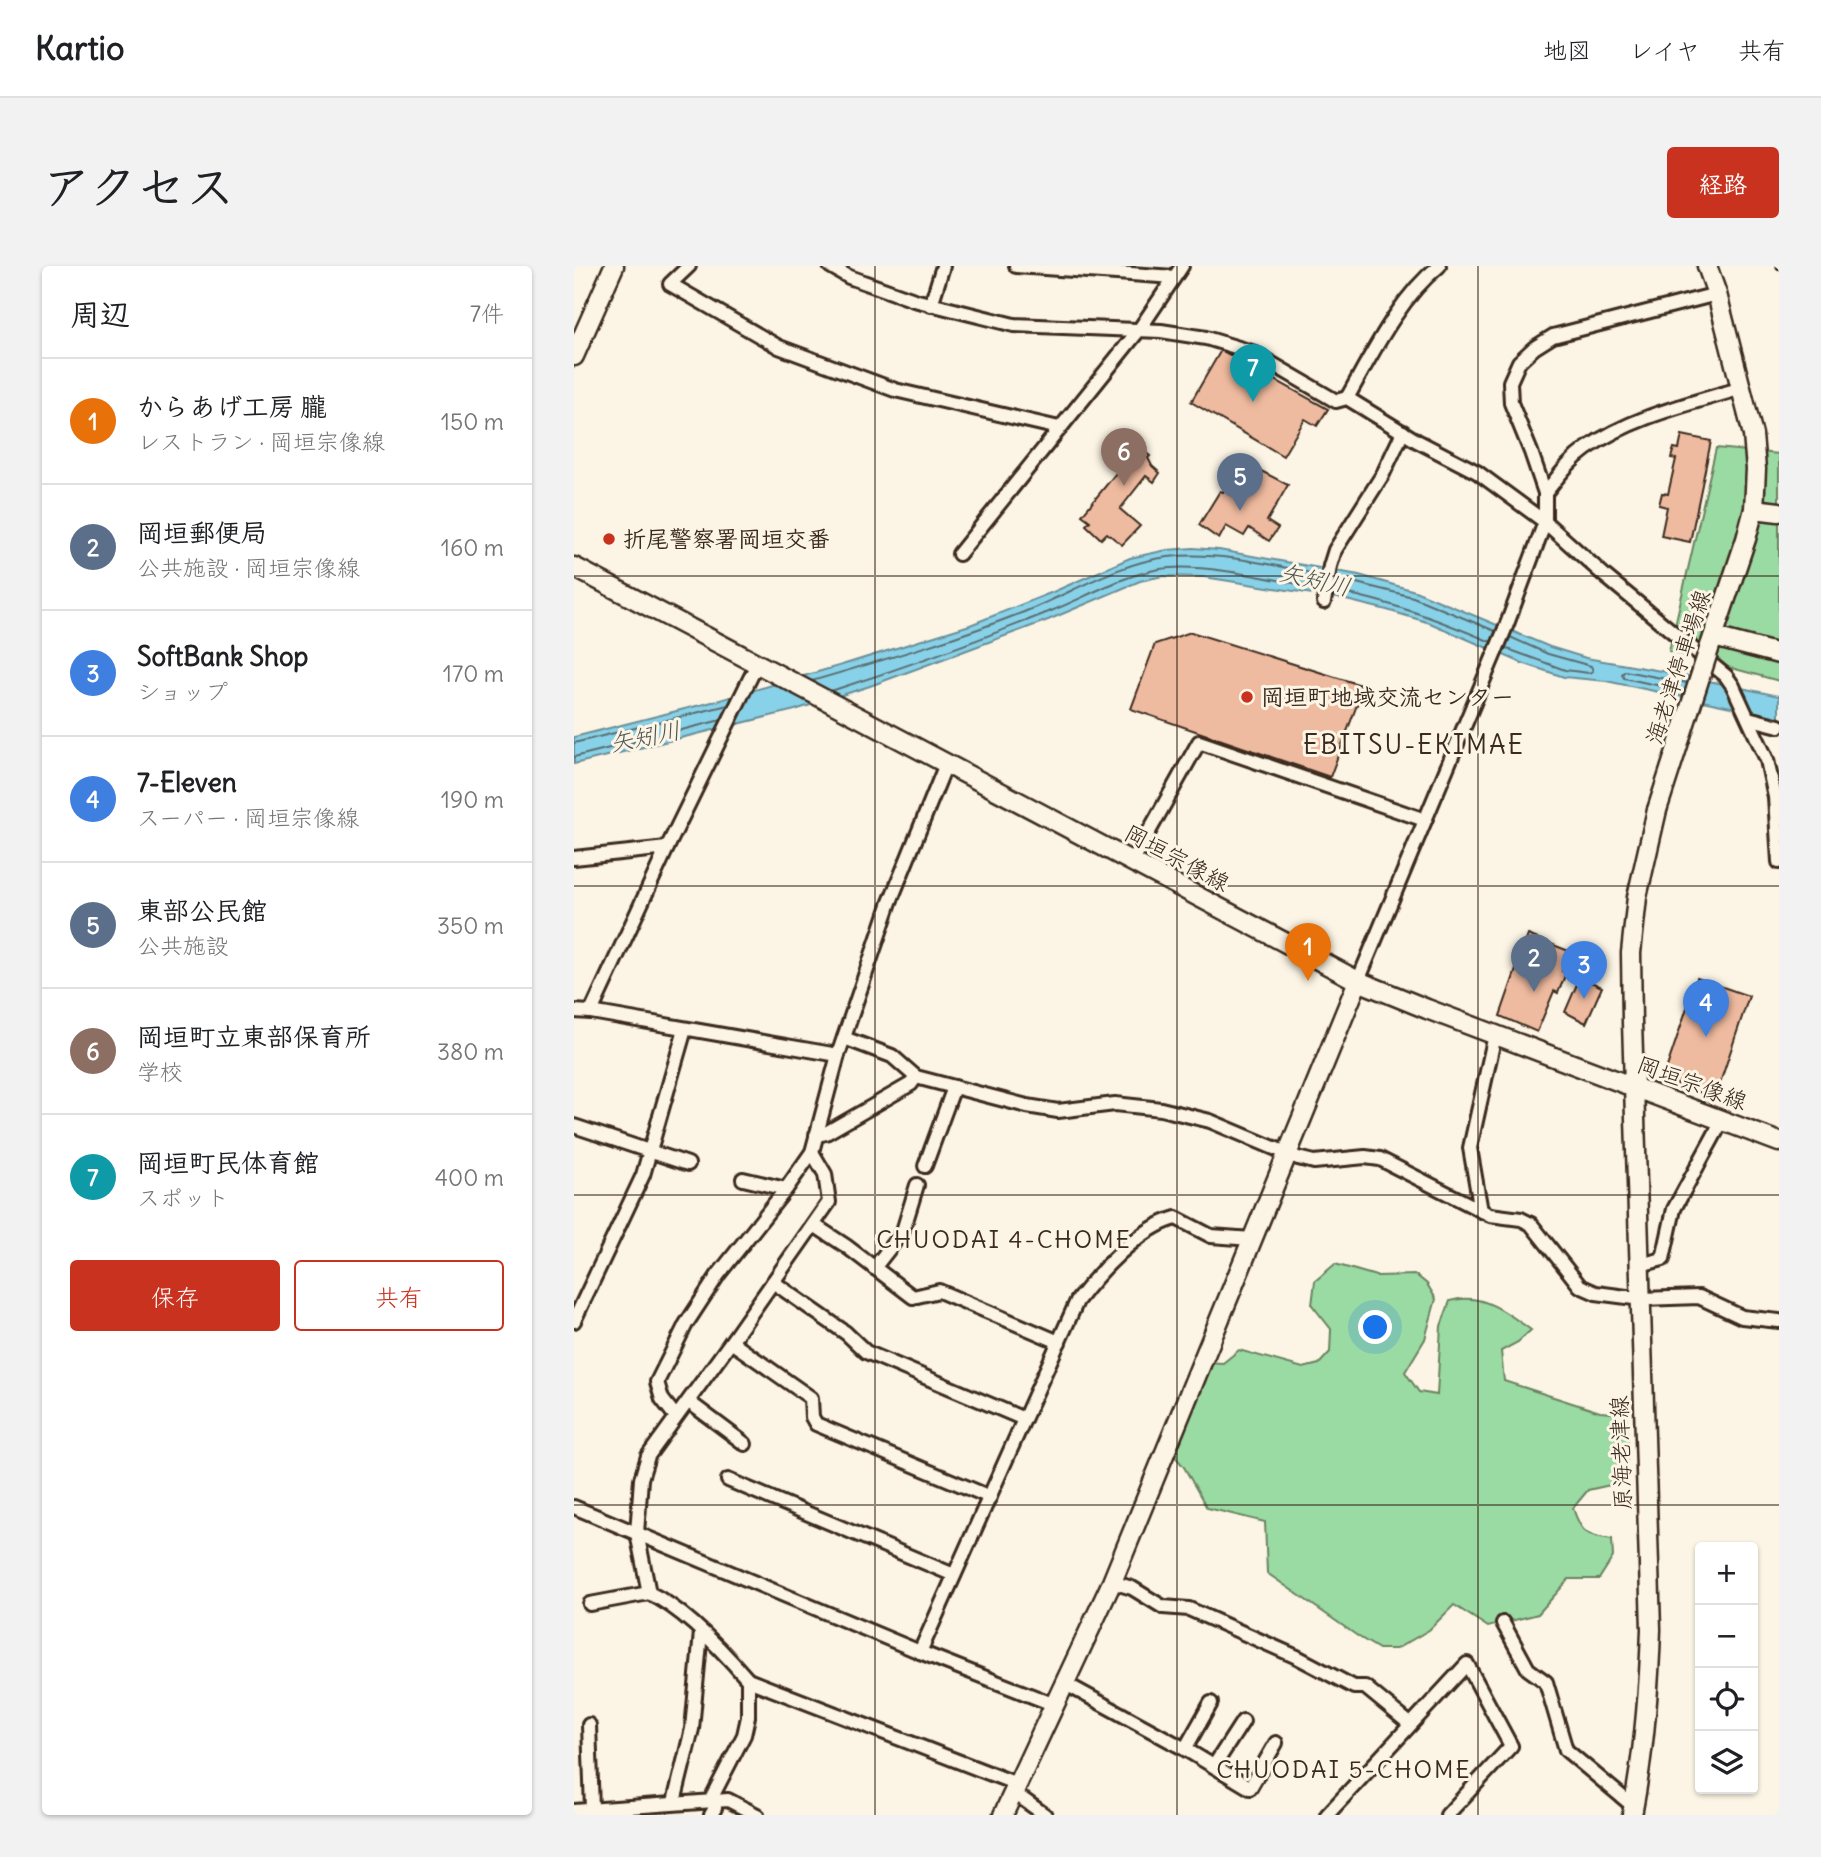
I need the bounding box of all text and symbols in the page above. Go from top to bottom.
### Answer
text: Kartio [35,27,125,69]
text: 地図 [1543,35,1591,65]
text: レイヤ [1629,35,1700,65]
text: 共有 [1738,35,1786,65]
button: 経路 [1667,147,1779,218]
text: アクセス [42,156,235,217]
text: 周辺 [70,295,130,333]
text: 7件 [470,299,504,328]
pin: 7 [1230,344,1276,402]
text: からあげ工房 朧 [137,390,327,423]
text: 1 [88,407,98,436]
text: 150 m [441,407,504,436]
text: レストラン · 岡垣宗像線 [137,427,385,456]
pin: 6 [1101,428,1147,486]
pin: 5 [1217,453,1263,511]
text: 岡垣郵便局 [137,516,267,549]
place label: 折尾警察署岡垣交番 [623,524,830,553]
marker: 折尾警察署岡垣交番 [601,531,617,547]
text: 2 [87,533,99,562]
text: 160 m [441,533,504,562]
text: 公共施設 · 岡垣宗像線 [137,553,360,582]
water label: 矢矧川 [1277,556,1354,602]
street label: 海老津停車場線 [1639,586,1716,748]
text: SoftBank Shop [137,640,308,673]
text: 3 [86,659,100,688]
text: 170 m [443,659,504,688]
text: ショップ [137,677,228,706]
place label: 岡垣町地域交流センター [1261,682,1514,711]
marker: 岡垣町地域交流センター [1239,689,1255,705]
water label: 矢矧川 [607,714,683,758]
district label: EBITSU-EKIMAE [1303,728,1525,761]
text: 7-Eleven [137,766,237,799]
text: 4 [86,785,100,814]
text: 190 m [441,785,504,814]
text: スーパー · 岡垣宗像線 [137,803,359,832]
street label: 岡垣宗像線 [1120,818,1235,897]
text: 東部公民館 [137,894,267,927]
text: 5 [86,911,100,940]
text: 350 m [437,911,504,940]
pin: 1 [1285,923,1331,981]
text: 公共施設 [137,931,229,960]
pin: 2 [1511,934,1557,992]
pin: 3 [1561,941,1607,999]
pin: 4 [1683,979,1729,1037]
text: 岡垣町立東部保育所 [137,1020,371,1053]
text: 6 [86,1037,100,1066]
text: 380 m [437,1037,504,1066]
street label: 岡垣宗像線 [1633,1049,1751,1116]
text: 学校 [137,1057,183,1086]
text: 岡垣町民体育館 [137,1146,319,1179]
text: 7 [87,1163,99,1192]
text: 400 m [435,1163,504,1192]
text: スポット [137,1183,229,1212]
district label: CHUODAI 4-CHOME [876,1224,1132,1254]
button: 保存 [70,1260,280,1331]
button: 共有 [294,1260,504,1331]
your location [1358,1310,1392,1344]
street label: 原海老津線 [1604,1395,1637,1511]
map controls [1695,1542,1758,1794]
button: + [1695,1542,1758,1605]
button: − [1695,1605,1758,1668]
button: locate [1695,1668,1758,1731]
button: layers [1695,1731,1758,1794]
district label: CHUODAI 5-CHOME [1216,1754,1472,1784]

